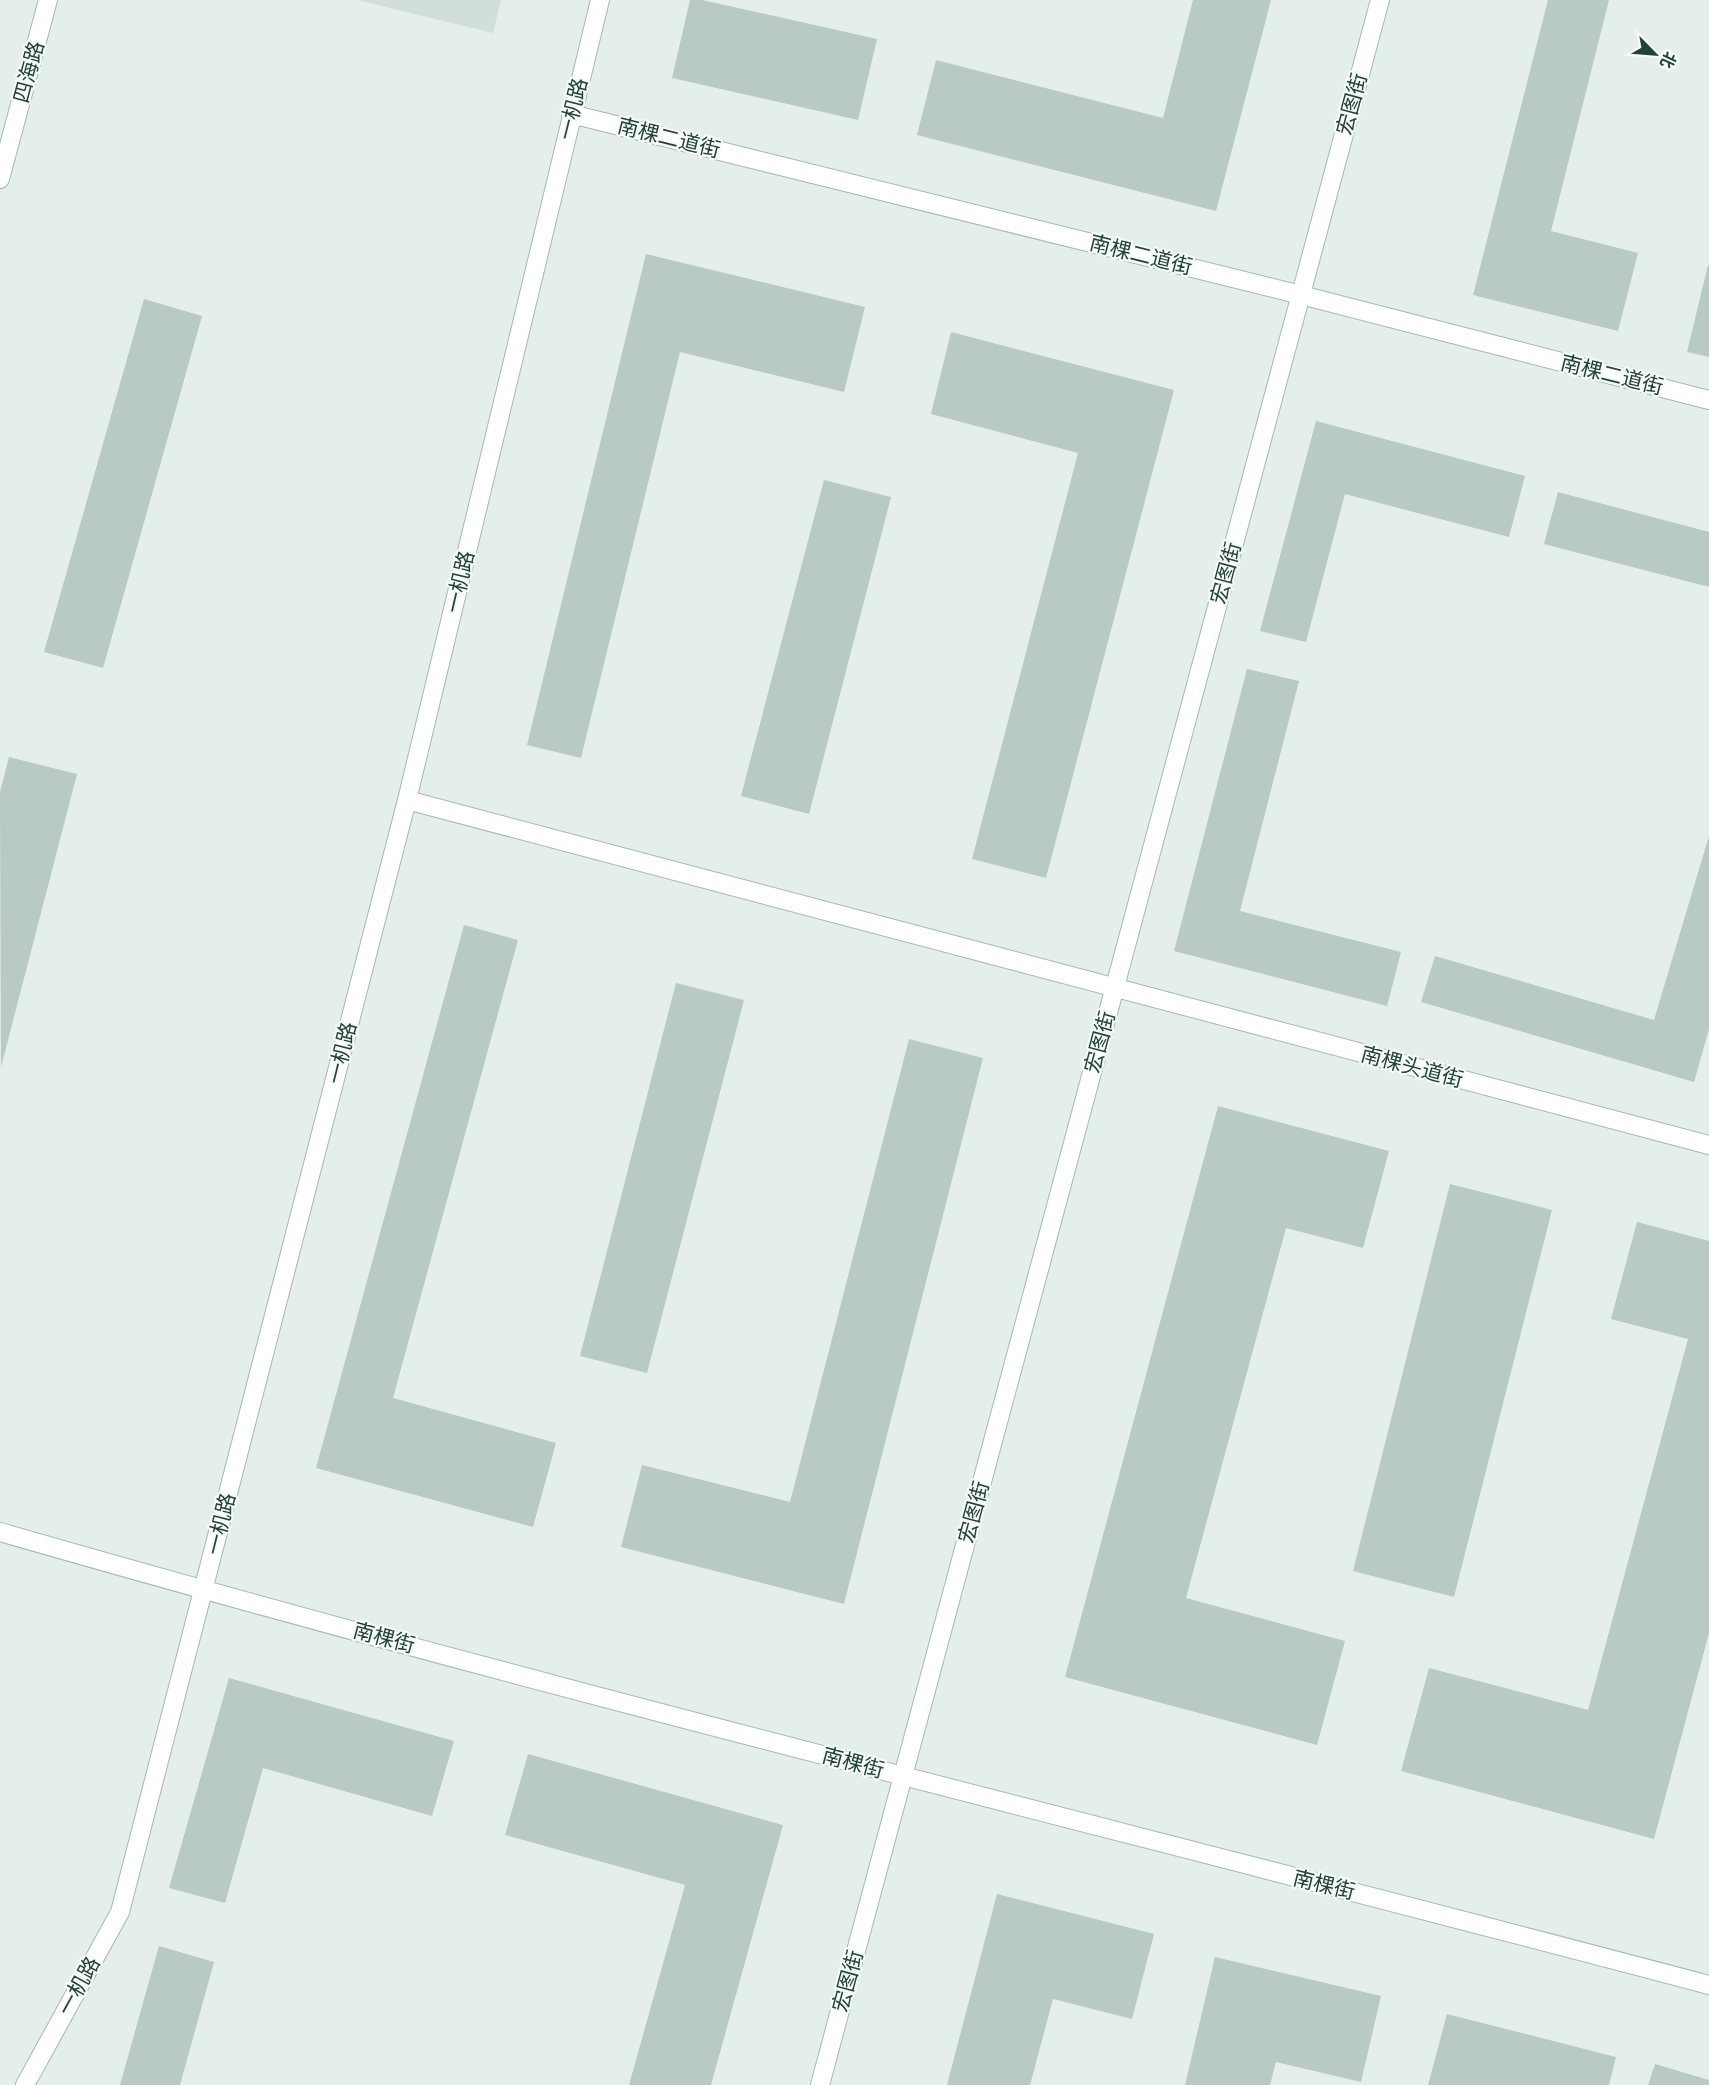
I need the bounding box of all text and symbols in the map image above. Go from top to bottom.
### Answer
north arrow [1625,24,1685,84]
street label: 四海路 [9,38,50,106]
text: 北 [1655,48,1679,71]
street label: 宏图街 [1332,70,1373,138]
street label: 一机路 [554,76,593,143]
street label: 南棵二道街 [615,114,723,163]
street label: 南棵二道街 [1087,231,1195,280]
street label: 南棵二道街 [1558,351,1666,400]
street label: 宏图街 [1206,539,1247,607]
street label: 一机路 [441,549,480,616]
street label: 宏图街 [1080,1008,1121,1076]
street label: 一机路 [323,1020,362,1087]
street label: 南棵头道街 [1358,1042,1466,1093]
street label: 宏图街 [954,1478,995,1546]
street label: 一机路 [202,1491,241,1558]
street label: 南棵街 [350,1618,418,1659]
street label: 南棵街 [819,1743,887,1784]
street label: 南棵街 [1290,1866,1357,1905]
street label: 宏图街 [828,1947,869,2015]
street label: 一机路 [53,1953,106,2020]

